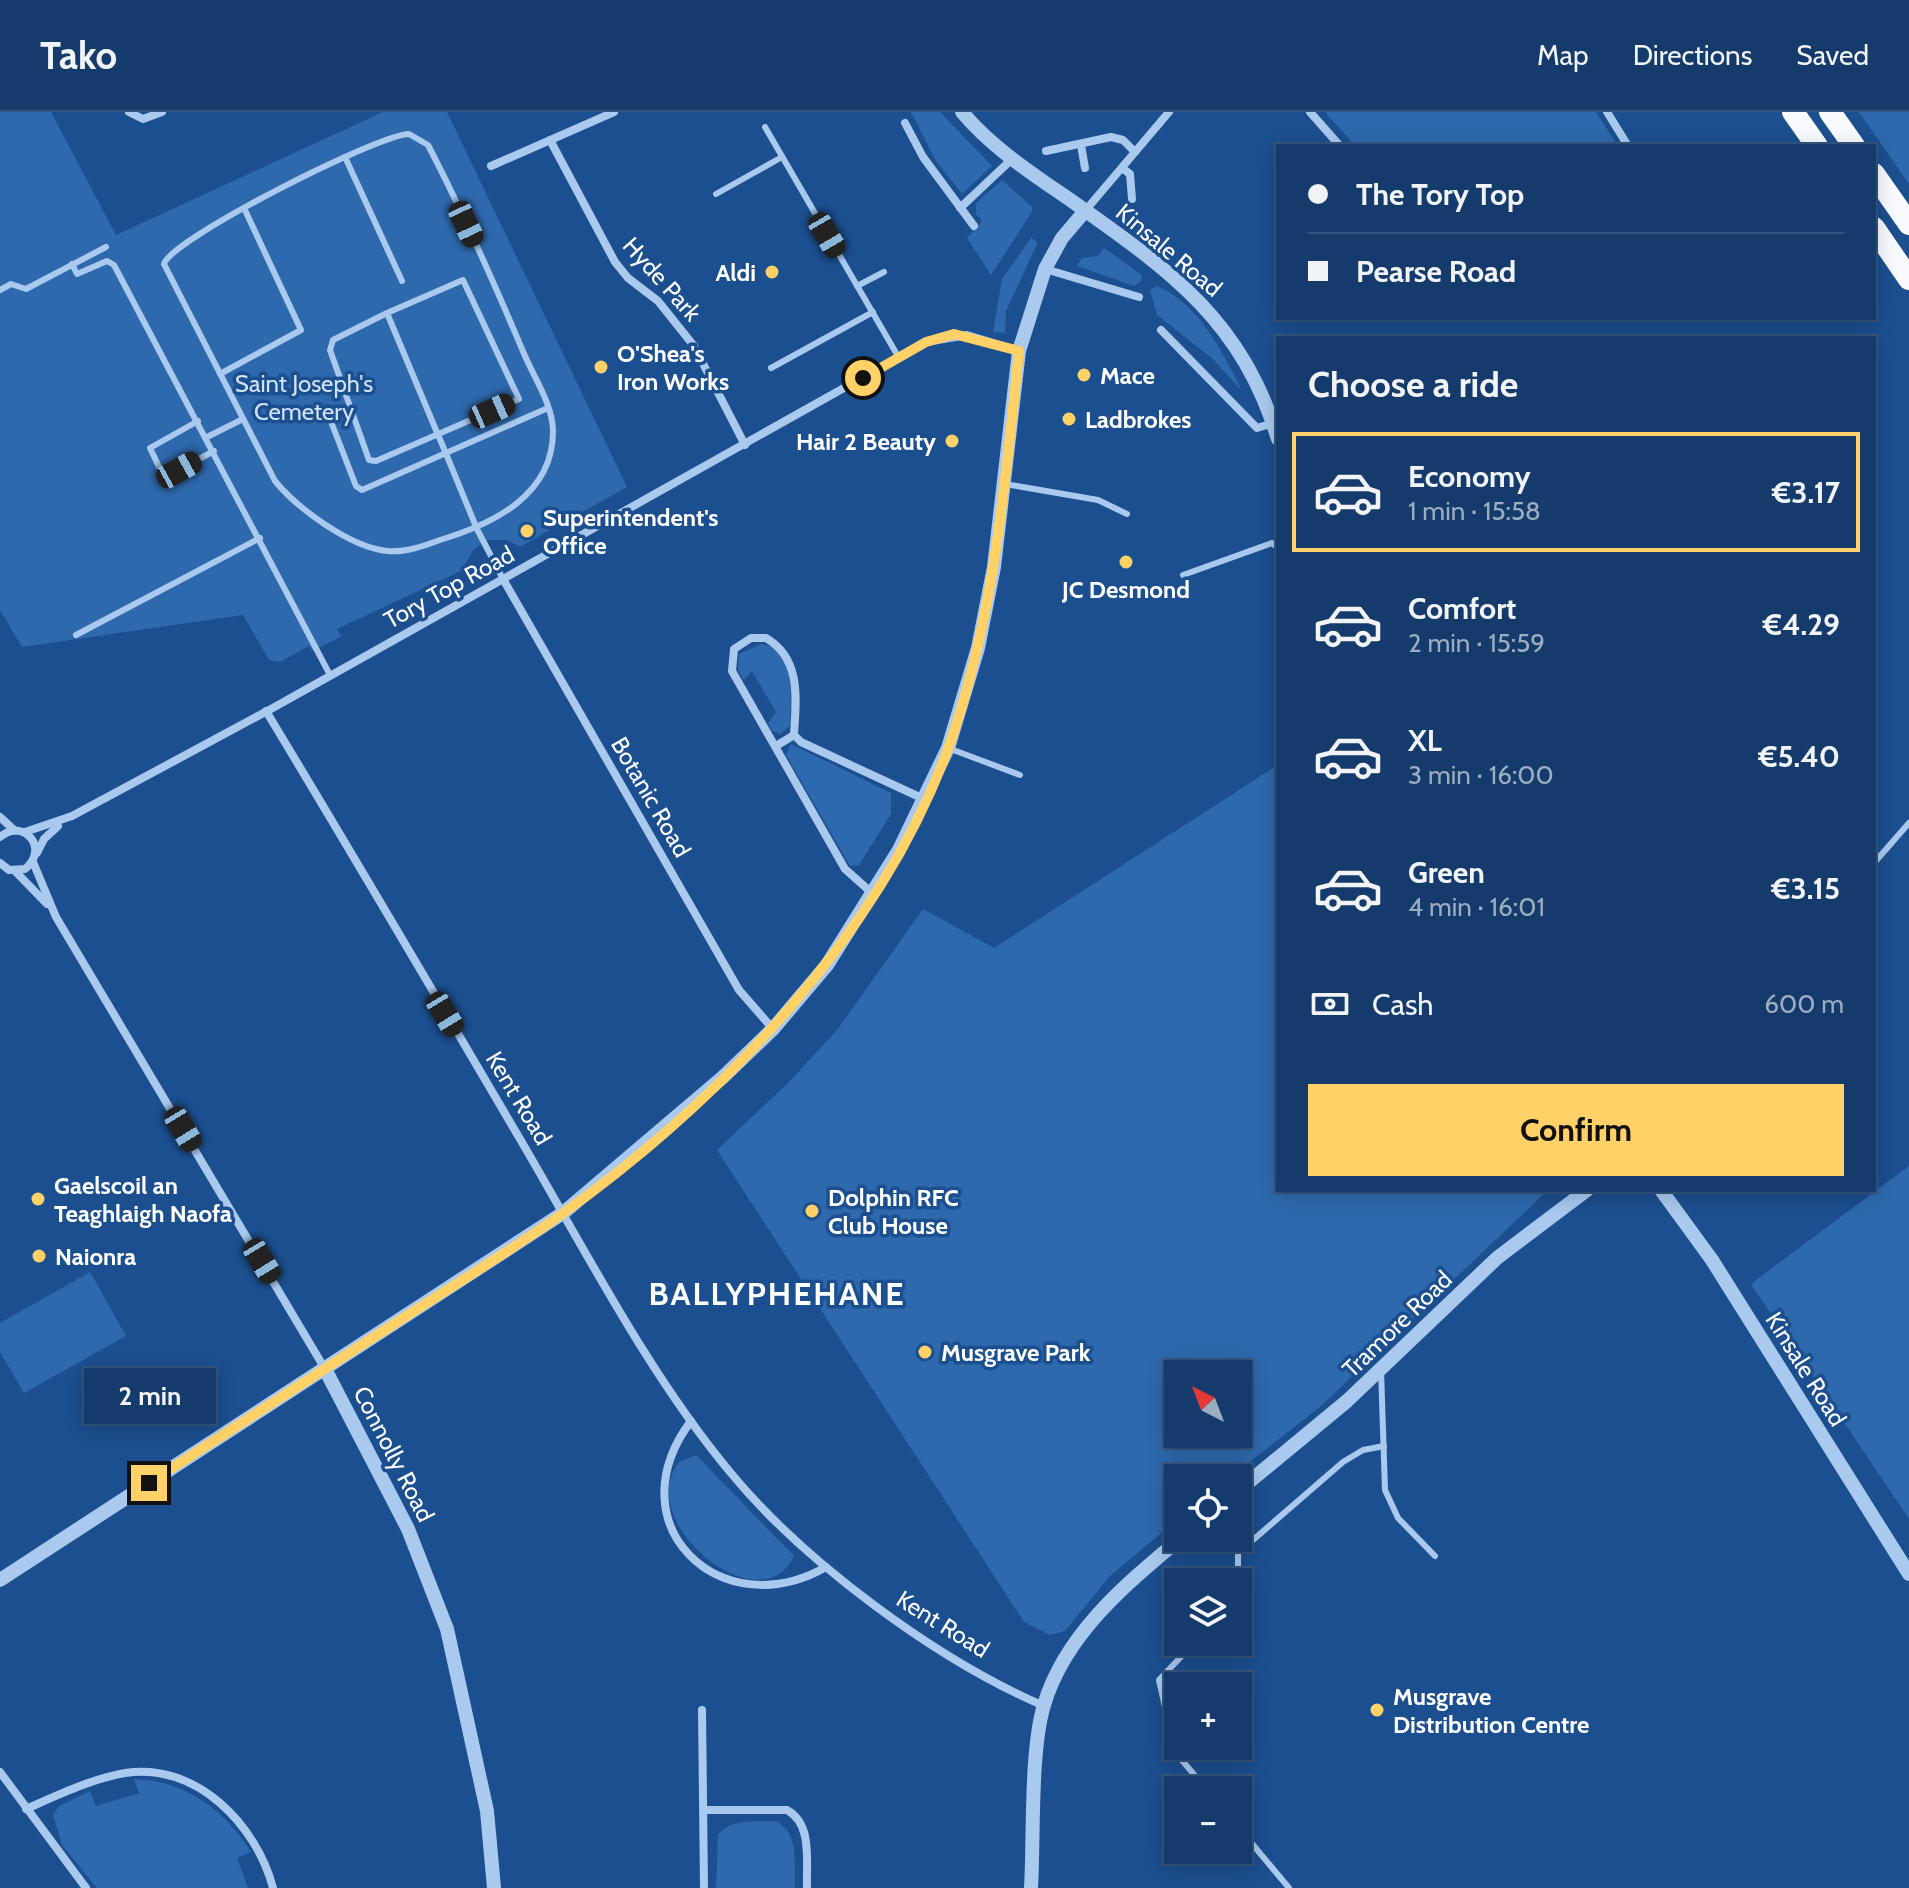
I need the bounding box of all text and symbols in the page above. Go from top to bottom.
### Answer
text: Tako [40,32,117,79]
text: Map [1537,38,1589,72]
text: Directions [1633,38,1752,72]
text: Saved [1796,38,1869,72]
text: The Tory Top [1356,176,1524,213]
car [445,197,487,251]
street label: Kinsale Road [1110,197,1228,303]
car [805,208,849,262]
street label: Hyde Park [617,231,707,327]
text: Pearse Road [1356,253,1516,290]
place label: Aldi [716,258,756,287]
marker: Aldi [763,263,781,281]
place label: O'Shea's Iron Works [617,339,729,396]
marker: O'Shea's Iron Works [592,358,610,376]
route start [845,360,881,396]
place label: Mace [1100,361,1155,390]
text: Choose a ride [1308,362,1518,406]
marker: Mace [1075,366,1093,384]
park label: Saint Joseph's Cemetery [235,369,373,426]
car [465,390,519,432]
place label: Ladbrokes [1085,405,1191,434]
marker: Ladbrokes [1060,410,1078,428]
place label: Hair 2 Beauty [796,427,936,456]
marker: Hair 2 Beauty [943,432,961,450]
car [152,448,206,492]
icon: car [1312,456,1384,528]
text: Economy [1408,458,1531,495]
text: €3.17 [1772,474,1840,511]
text: 1 min · 15:58 [1408,495,1541,527]
place label: Superintendent's Office [543,503,719,560]
marker: Superintendent's Office [518,522,536,540]
street label: Tory Top Road [379,539,519,635]
marker: JC Desmond [1117,553,1135,571]
place label: JC Desmond [1061,575,1190,604]
icon: car [1312,588,1384,660]
text: Comfort [1408,590,1516,627]
text: €4.29 [1763,606,1840,643]
text: 2 min · 15:59 [1408,627,1545,659]
icon: car [1312,720,1384,792]
text: XL [1408,722,1442,759]
street label: Botanic Road [605,732,697,862]
text: €5.40 [1758,738,1840,775]
text: 3 min · 16:00 [1408,759,1554,791]
icon: car [1312,852,1384,924]
text: Green [1408,854,1485,891]
text: €3.15 [1771,870,1840,907]
text: 4 min · 16:01 [1408,891,1545,923]
icon: cash [1308,982,1352,1026]
text: Cash [1372,986,1434,1023]
car [422,987,468,1041]
text: 600 m [1764,988,1844,1020]
street label: Kent Road [480,1046,558,1150]
button: Confirm [1308,1084,1844,1176]
car [160,1102,206,1156]
place label: Gaelscoil an Teaghlaigh Naofa [54,1171,232,1228]
place label: Dolphin RFC Club House [828,1183,959,1240]
marker: Gaelscoil an Teaghlaigh Naofa [29,1190,47,1208]
marker: Dolphin RFC Club House [803,1202,821,1220]
car [239,1234,285,1288]
place label: Naionra [55,1242,136,1271]
marker: Naionra [30,1247,48,1265]
street label: Tramore Road [1336,1265,1458,1383]
district label: BALLYPHEHANE [649,1274,905,1313]
street label: Kinsale Road [1759,1306,1853,1432]
place label: Musgrave Park [941,1338,1091,1367]
marker: Musgrave Park [916,1343,934,1361]
north arrow [1164,1360,1252,1448]
map controls [1164,1360,1252,1864]
callout: 2 min [83,1367,215,1423]
text: 2 min [119,1380,181,1412]
street label: Connolly Road [347,1381,441,1527]
button: locate [1164,1464,1252,1552]
route end [131,1465,167,1501]
button: layers [1164,1568,1252,1656]
street label: Kent Road [891,1584,995,1664]
button: + [1164,1672,1252,1760]
place label: Musgrave Distribution Centre [1393,1682,1589,1739]
marker: Musgrave Distribution Centre [1368,1701,1386,1719]
button: − [1164,1776,1252,1864]

